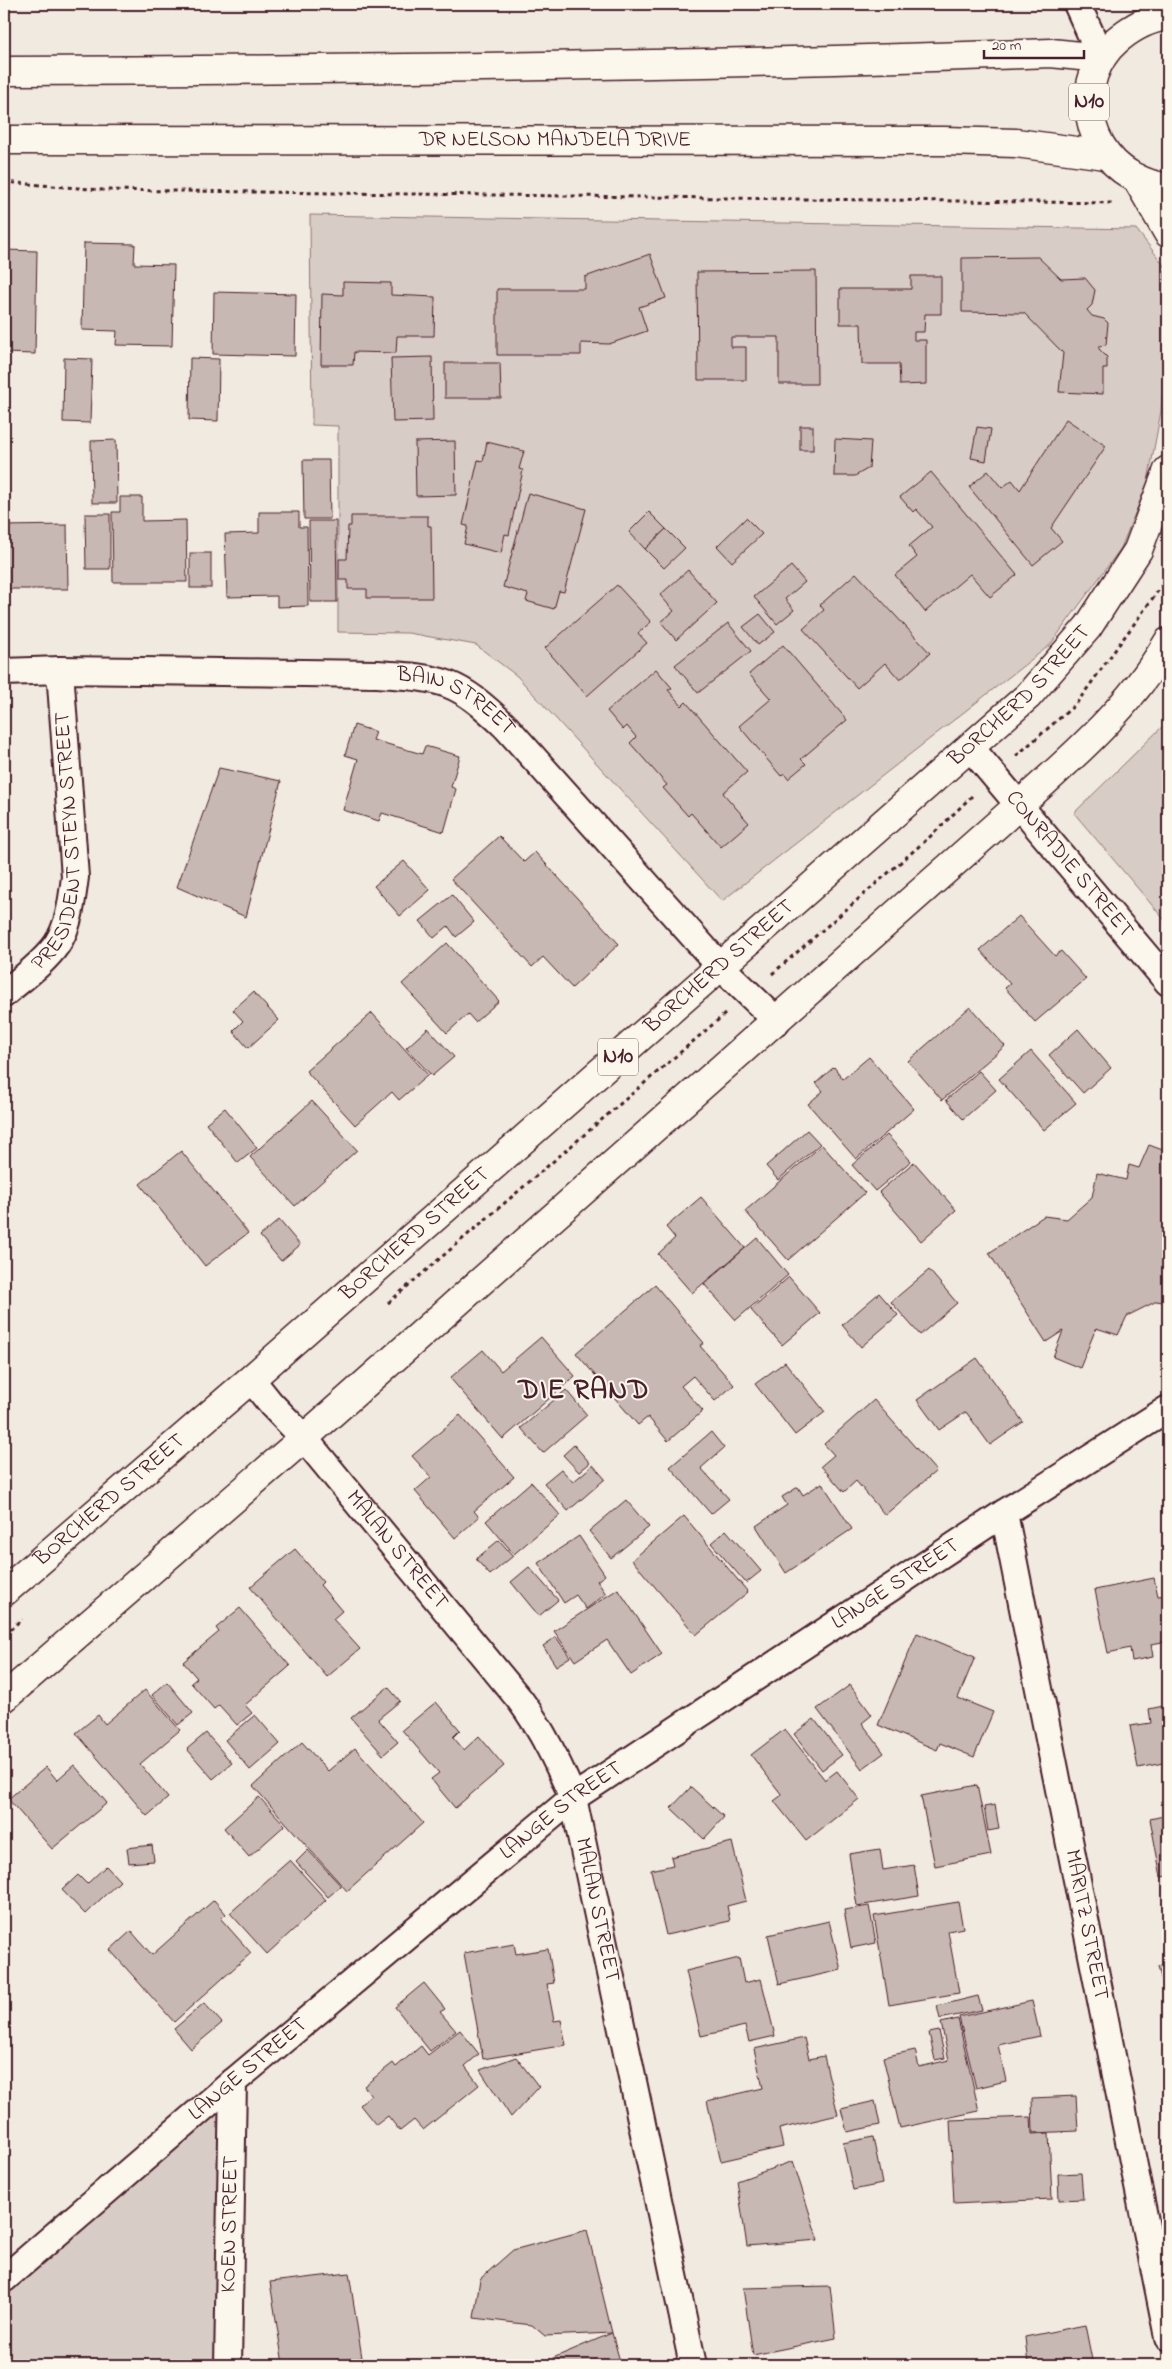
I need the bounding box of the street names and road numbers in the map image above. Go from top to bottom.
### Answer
road number: N10 [1069,84,1109,120]
street label: DR NELSON MANDELA DRIVE [418,124,691,157]
street label: BORCHERD STREET [941,618,1099,775]
street label: BAIN STREET [395,659,523,744]
street label: PRESIDENT STEYN STREET [25,710,91,979]
street label: CONRADIE STREET [997,784,1141,946]
street label: BORCHERD STREET [637,892,802,1043]
road number: N10 [598,1038,638,1076]
street label: BORCHERD STREET [332,1159,498,1310]
street label: BORCHERD STREET [27,1426,193,1576]
street label: MALAN STREET [337,1483,456,1618]
street label: LANGE STREET [825,1530,966,1639]
street label: LANGE STREET [493,1753,629,1868]
street label: MALAN STREET [566,1835,628,1986]
street label: MARITZ STREET [1055,1847,1117,2004]
street label: LANGE STREET [182,2009,315,2129]
street label: KOEN STREET [213,2155,248,2293]

